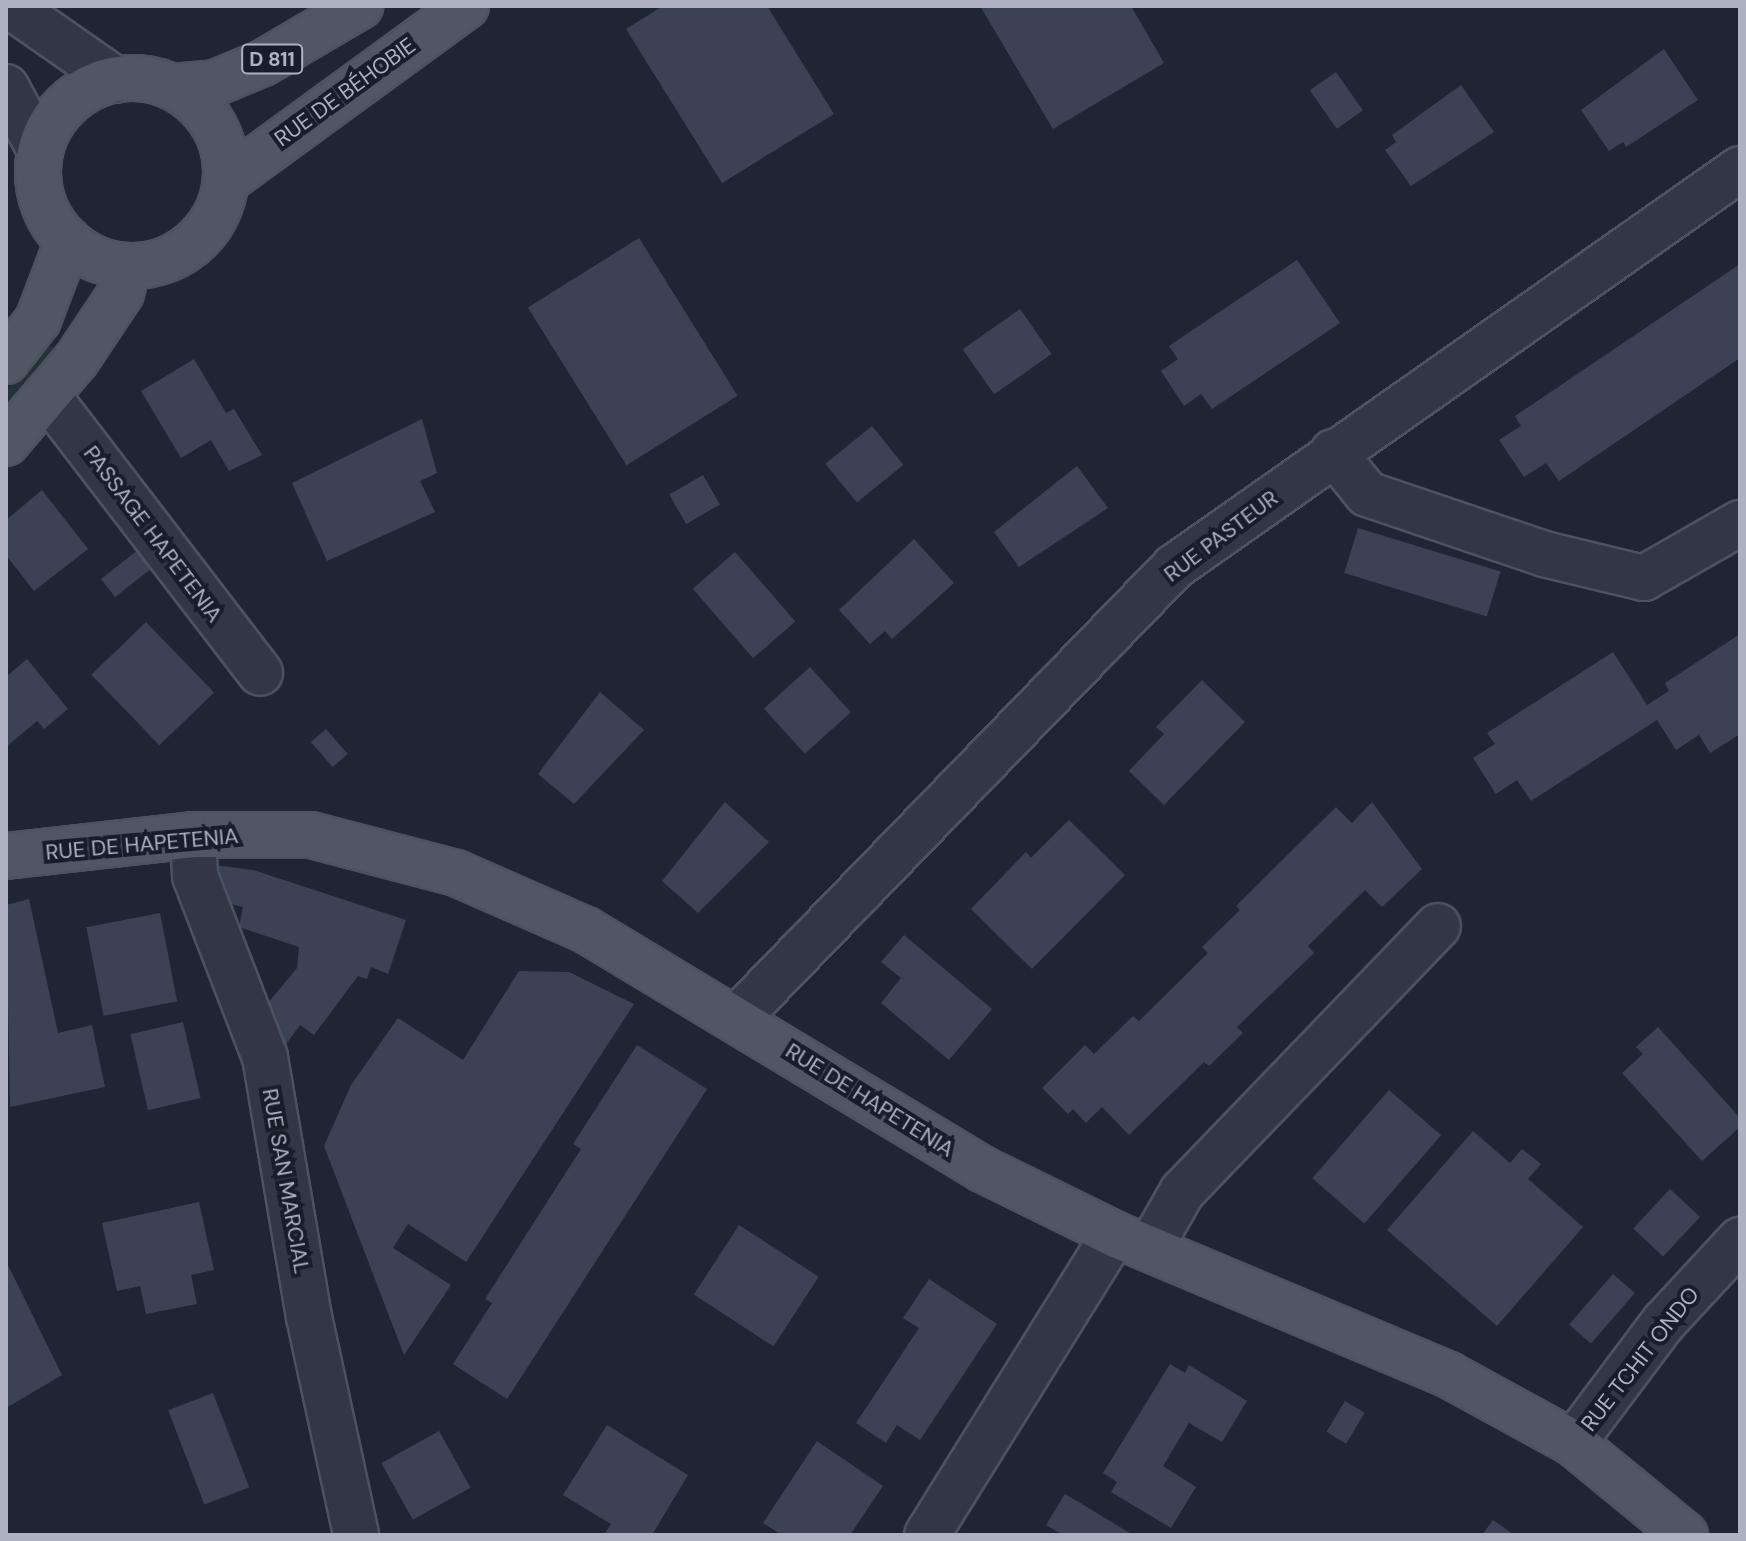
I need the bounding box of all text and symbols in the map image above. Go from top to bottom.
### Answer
street label: RUE DE BÉHOBIE [269,32,421,152]
road number: D 811 [240,43,304,75]
street label: PASSAGE HAPETENIA [78,441,228,627]
street label: RUE PASTEUR [1159,485,1283,587]
street label: RUE DE HAPETENIA [44,822,240,866]
street label: RUE DE HAPETENIA [781,1037,959,1163]
street label: RUE SAN MARCIAL [257,1086,315,1276]
street label: RUE TCHIT ONDO [1575,1282,1705,1436]

